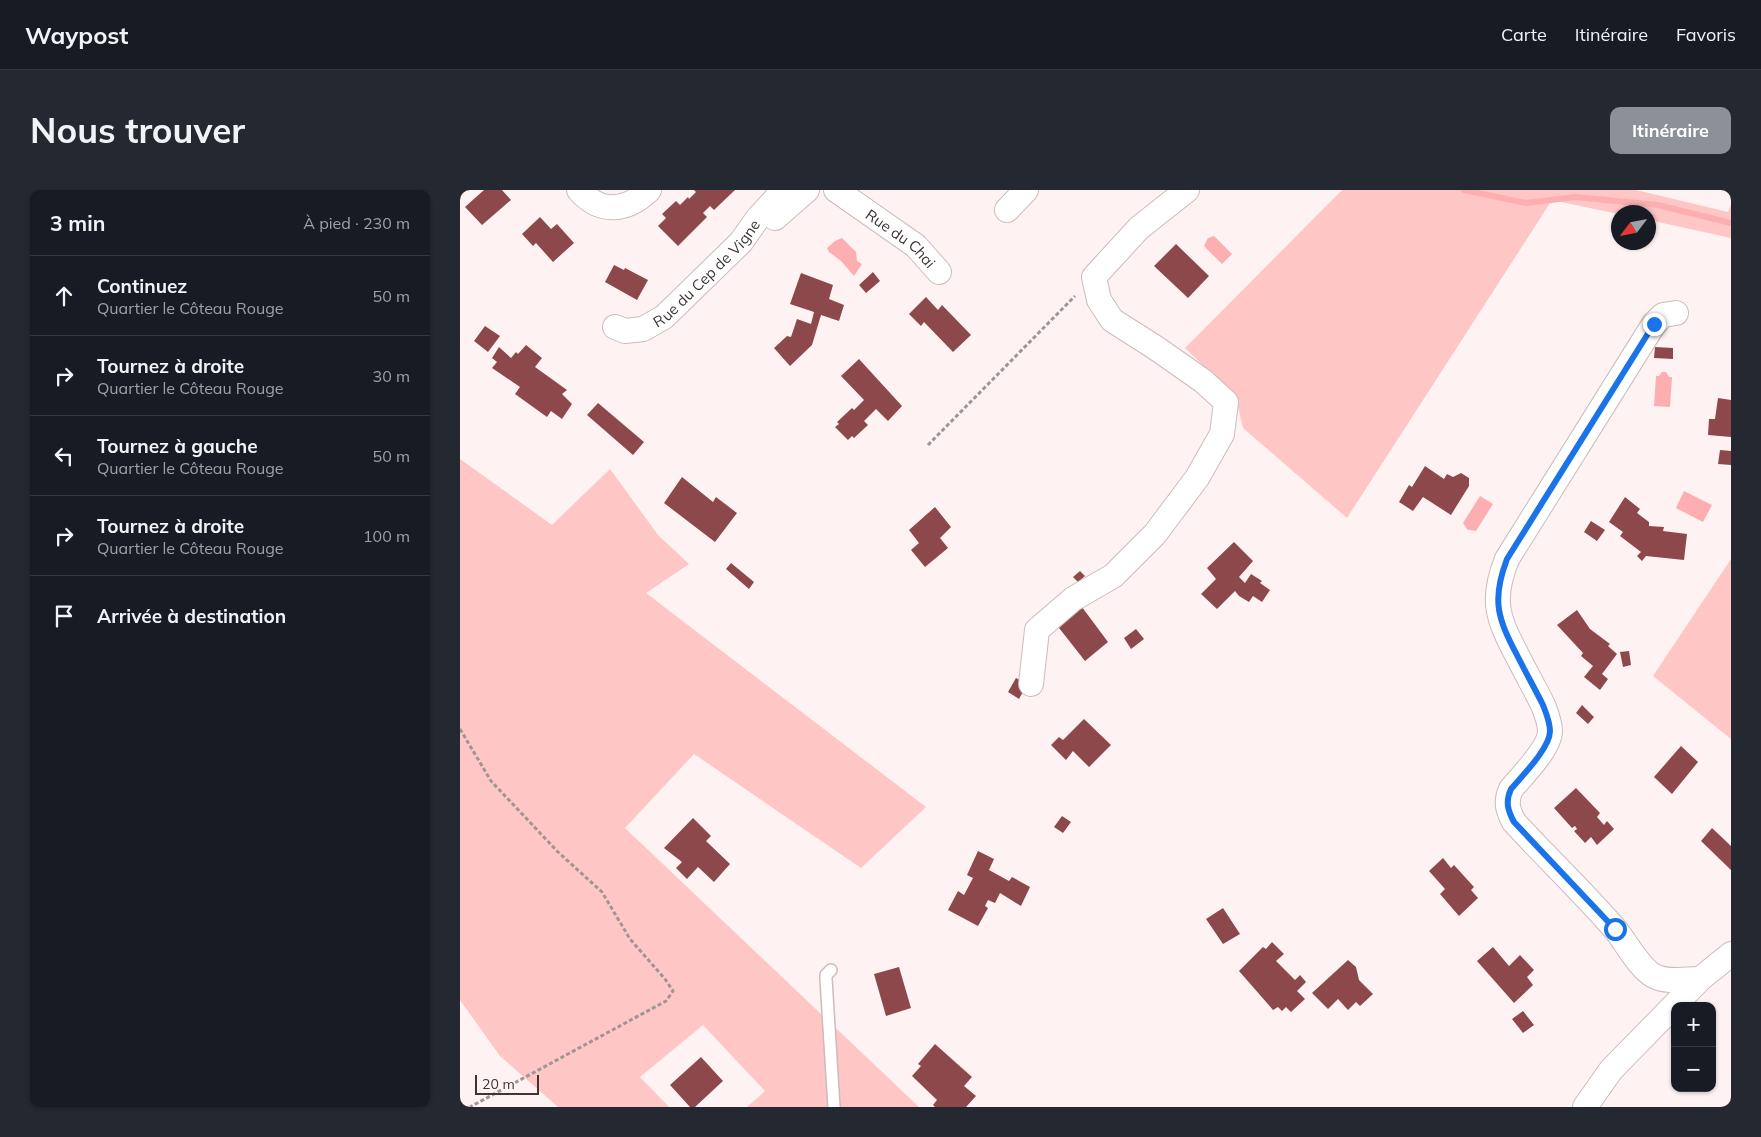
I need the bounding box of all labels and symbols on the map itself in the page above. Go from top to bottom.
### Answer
street label: Rue du Chai [862,204,940,271]
north arrow [1611,205,1656,250]
street label: Rue du Cep de Vigne [649,215,764,331]
route end [1643,313,1666,336]
route start [1604,918,1627,941]
scale bar [475,1072,539,1095]

